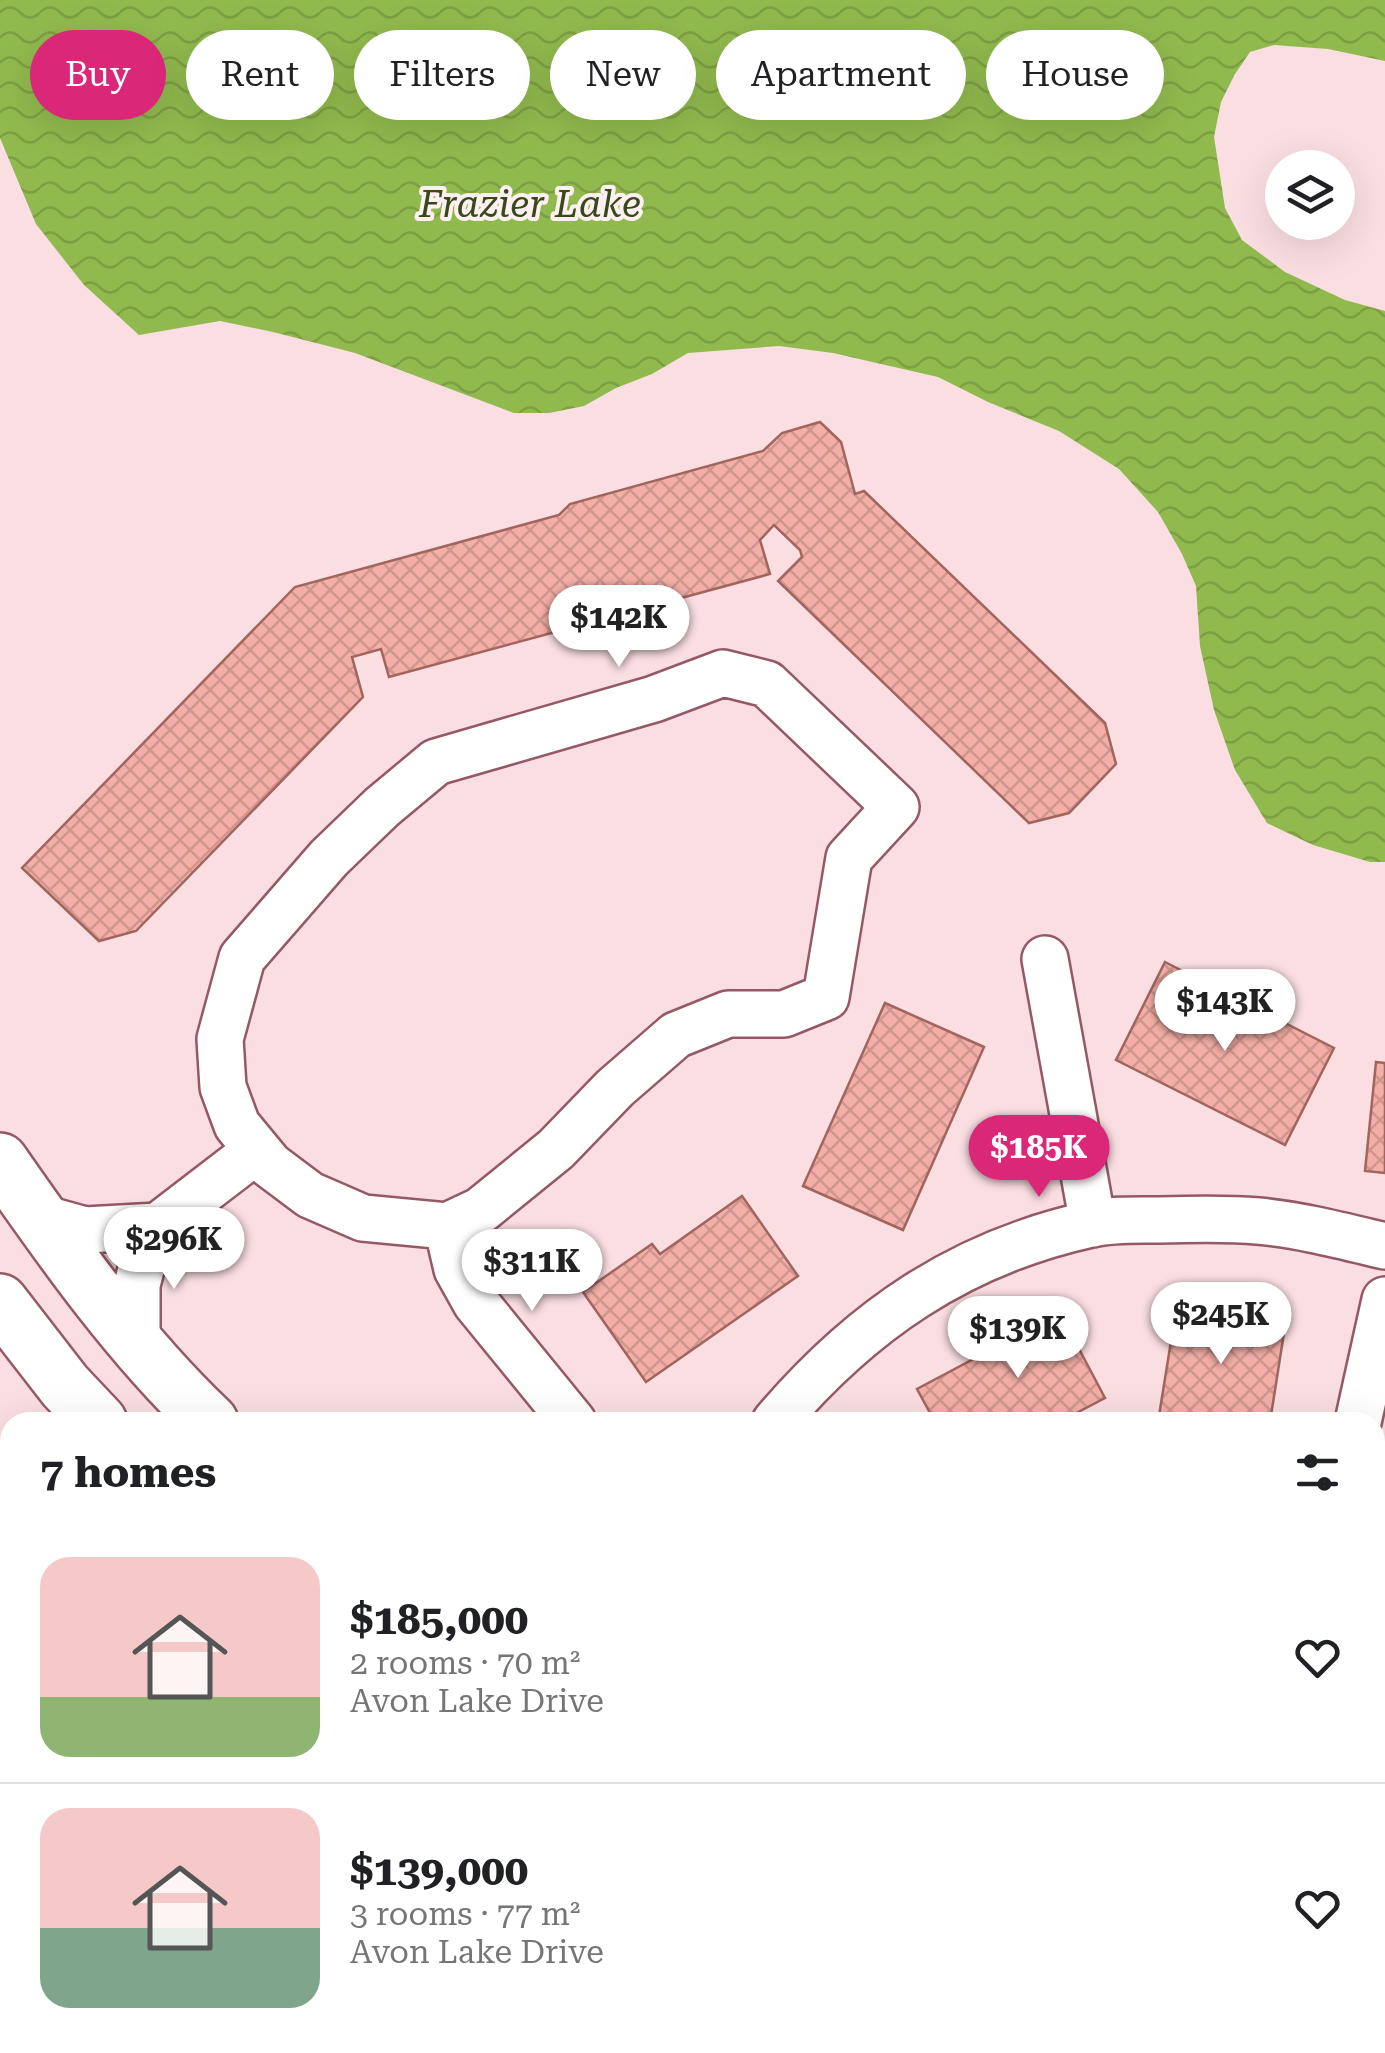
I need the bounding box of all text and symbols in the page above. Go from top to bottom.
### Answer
chip: Buy [30,30,166,120]
chip: Rent [186,30,334,120]
chip: Filters [354,30,530,120]
chip: New [550,30,696,120]
chip: Apartment [716,30,966,120]
chip: House [986,30,1164,120]
map controls [1265,150,1355,240]
button: layers [1265,150,1355,240]
water label: Frazier Lake [418,182,641,226]
pin: $142K [549,585,689,670]
text: $142K [571,598,667,636]
pin: $143K [1155,969,1295,1054]
text: $143K [1177,982,1273,1020]
pin: $185K [969,1115,1109,1200]
text: $185K [991,1128,1087,1166]
pin: $296K [104,1207,244,1292]
text: $296K [126,1220,222,1258]
pin: $311K [462,1229,602,1314]
text: $311K [484,1242,580,1280]
pin: $245K [1151,1282,1291,1367]
text: $245K [1173,1295,1269,1333]
pin: $139K [948,1296,1088,1381]
text: $139K [970,1309,1066,1347]
icon: filters [1290,1445,1345,1500]
text: 7 homes [40,1448,216,1497]
text: $185,000 [350,1595,528,1644]
icon: home [120,1597,240,1717]
icon: heart [1290,1630,1345,1685]
text: 2 rooms · 70 m² [350,1644,580,1682]
text: Avon Lake Drive [350,1682,604,1720]
text: $139,000 [350,1846,528,1895]
icon: home [120,1848,240,1968]
icon: heart [1290,1881,1345,1936]
text: 3 rooms · 77 m² [350,1895,580,1933]
text: Avon Lake Drive [350,1933,604,1971]

